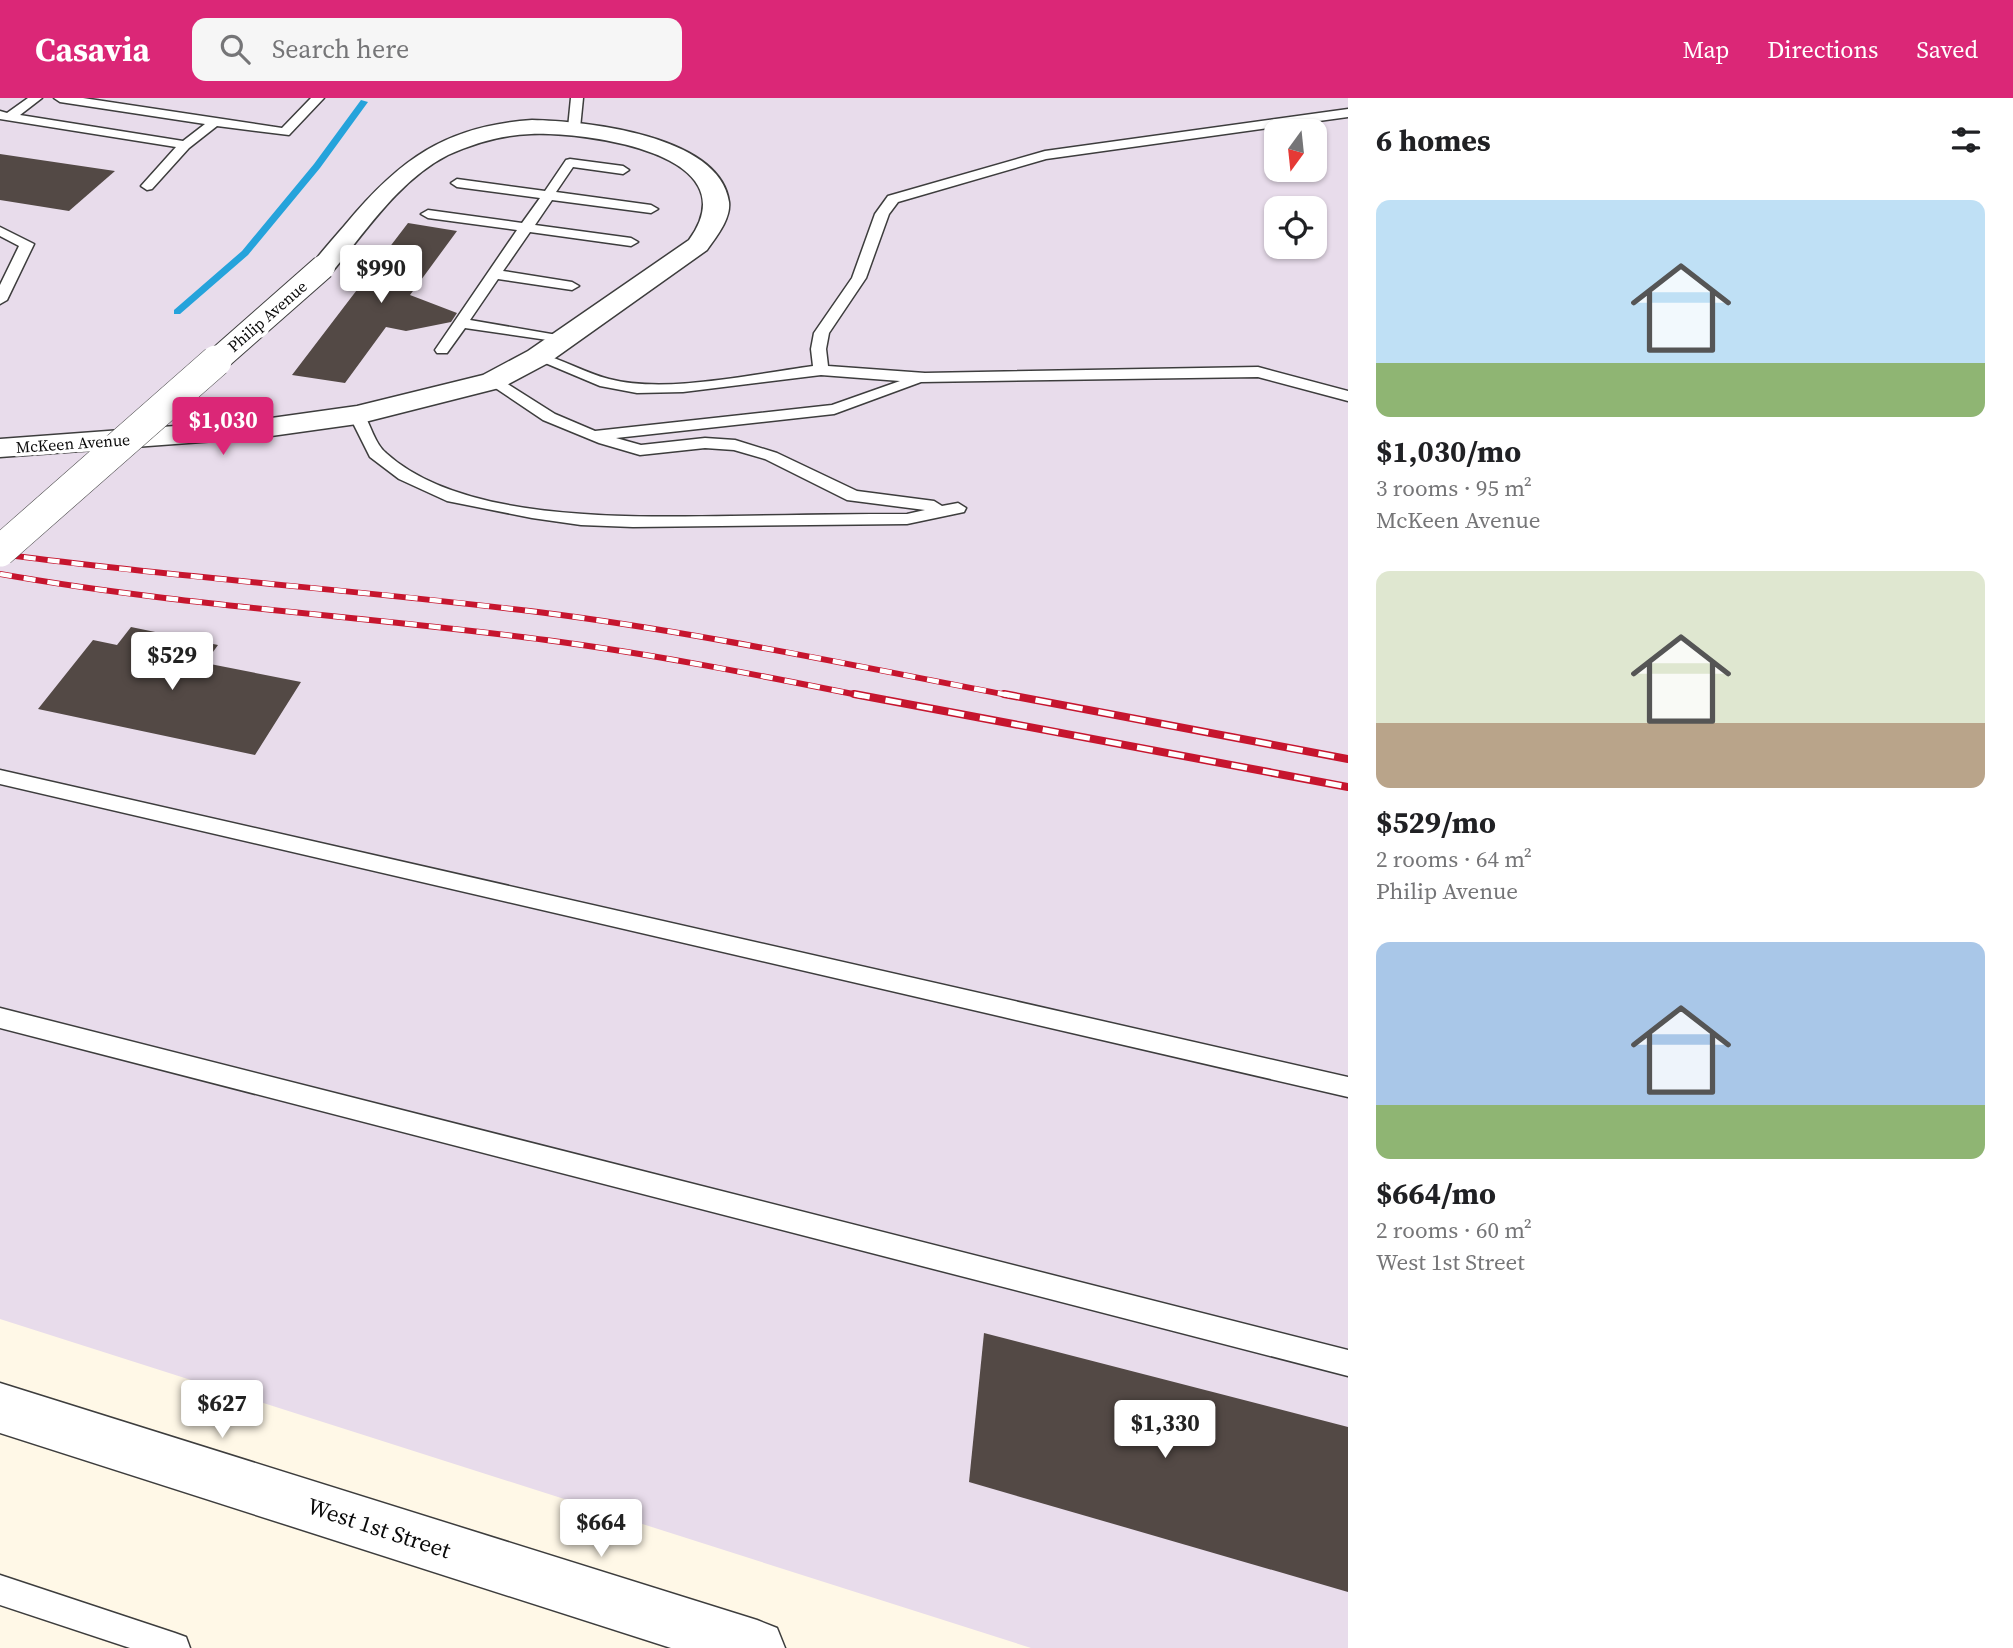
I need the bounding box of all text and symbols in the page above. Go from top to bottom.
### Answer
search box [192,18,682,81]
text: Casavia [35,27,150,72]
icon: search [216,30,254,68]
text: Search here [272,31,409,67]
text: Map [1682,33,1729,66]
text: Directions [1767,33,1878,66]
text: Saved [1916,33,1978,66]
north arrow [1264,119,1326,182]
map controls [1264,119,1327,259]
text: 6 homes [1376,120,1491,161]
icon: filters [1947,121,1985,159]
button: locate [1264,196,1327,259]
icon: home [1618,245,1744,371]
pin: $990 [340,246,422,305]
text: $990 [356,252,406,284]
street label: Philip Avenue [223,275,311,357]
pin: $1,030 [166,398,280,457]
text: $1,030 [188,404,258,436]
street label: McKeen Avenue [15,428,131,458]
text: $1,030/mo [1376,431,1521,472]
text: 3 rooms · 95 m² [1376,472,1532,504]
text: McKeen Avenue [1376,504,1540,536]
icon: home [1618,616,1744,742]
pin: $529 [131,632,213,692]
text: $529 [147,639,197,671]
text: $529/mo [1376,802,1496,843]
text: 2 rooms · 64 m² [1376,843,1532,875]
text: Philip Avenue [1376,875,1518,907]
icon: home [1618,987,1744,1113]
text: $664/mo [1376,1173,1496,1214]
text: 2 rooms · 60 m² [1376,1214,1532,1246]
text: West 1st Street [1376,1246,1525,1278]
pin: $627 [181,1380,263,1440]
text: $627 [197,1387,247,1419]
pin: $1,330 [1108,1400,1222,1460]
text: $1,330 [1130,1407,1200,1439]
street label: West 1st Street [303,1490,455,1566]
pin: $664 [560,1500,642,1559]
text: $664 [576,1506,626,1538]

